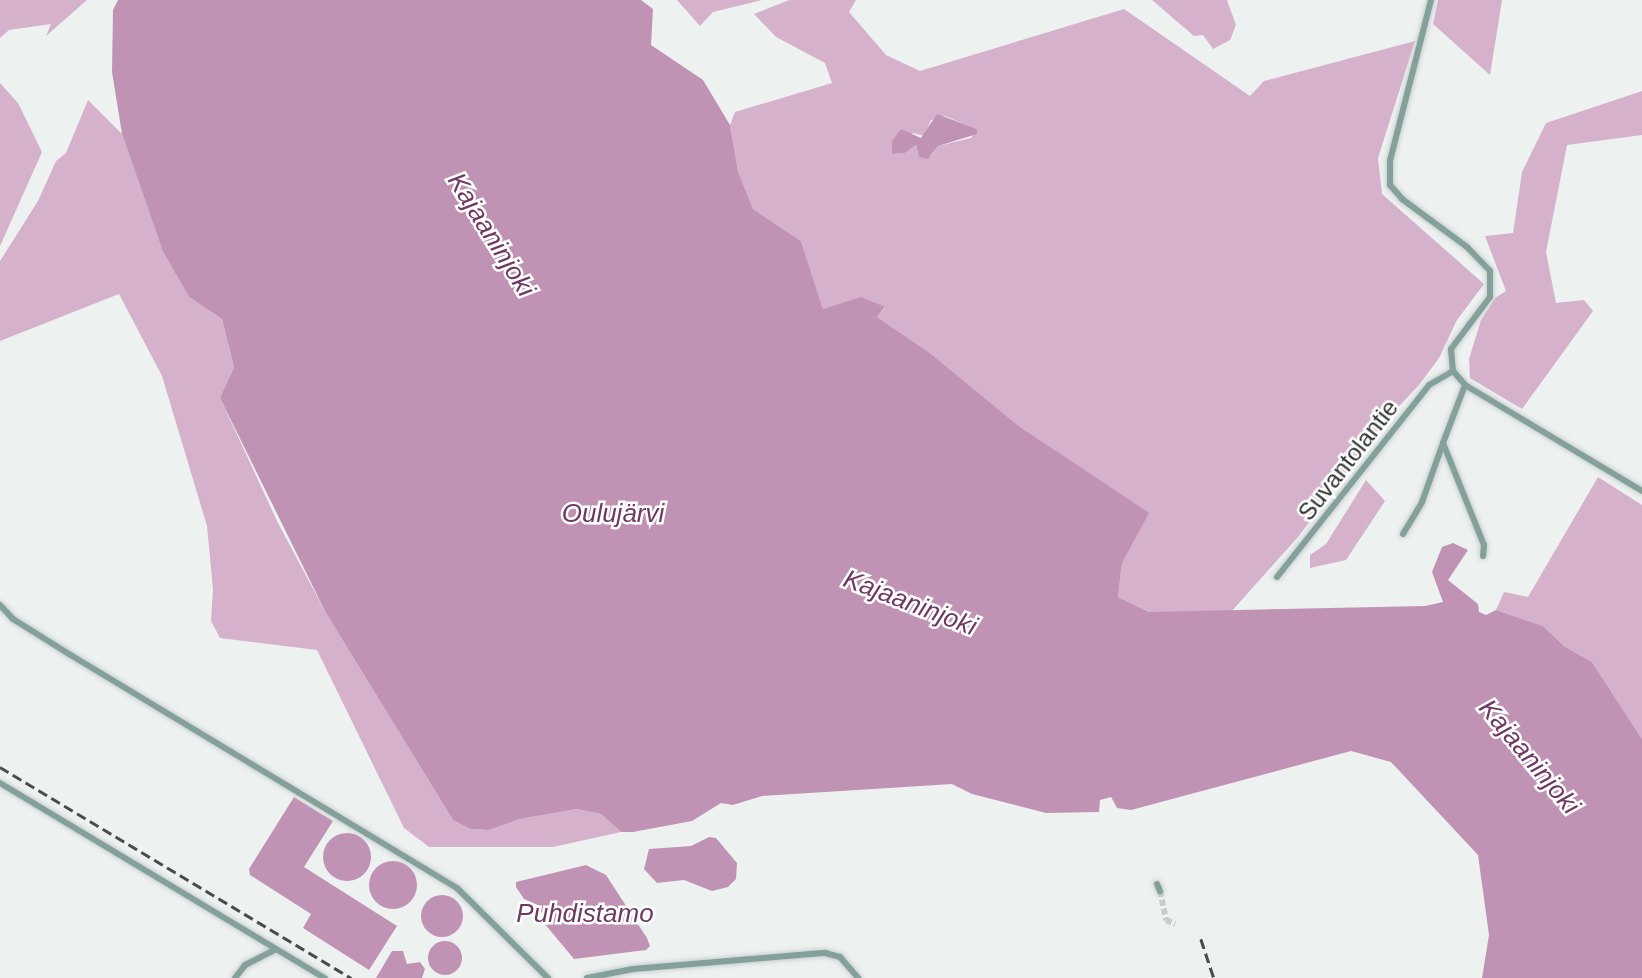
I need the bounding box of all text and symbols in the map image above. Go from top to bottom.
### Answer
water label: Kajaaninjoki [441,167,541,303]
street label: Suvantolantie [1292,394,1404,526]
water label: Oulujärvi [562,498,664,530]
water label: Kajaaninjoki [839,563,981,643]
water label: Kajaaninjoki [1472,693,1586,821]
water label: Puhdistamo [516,898,654,930]

